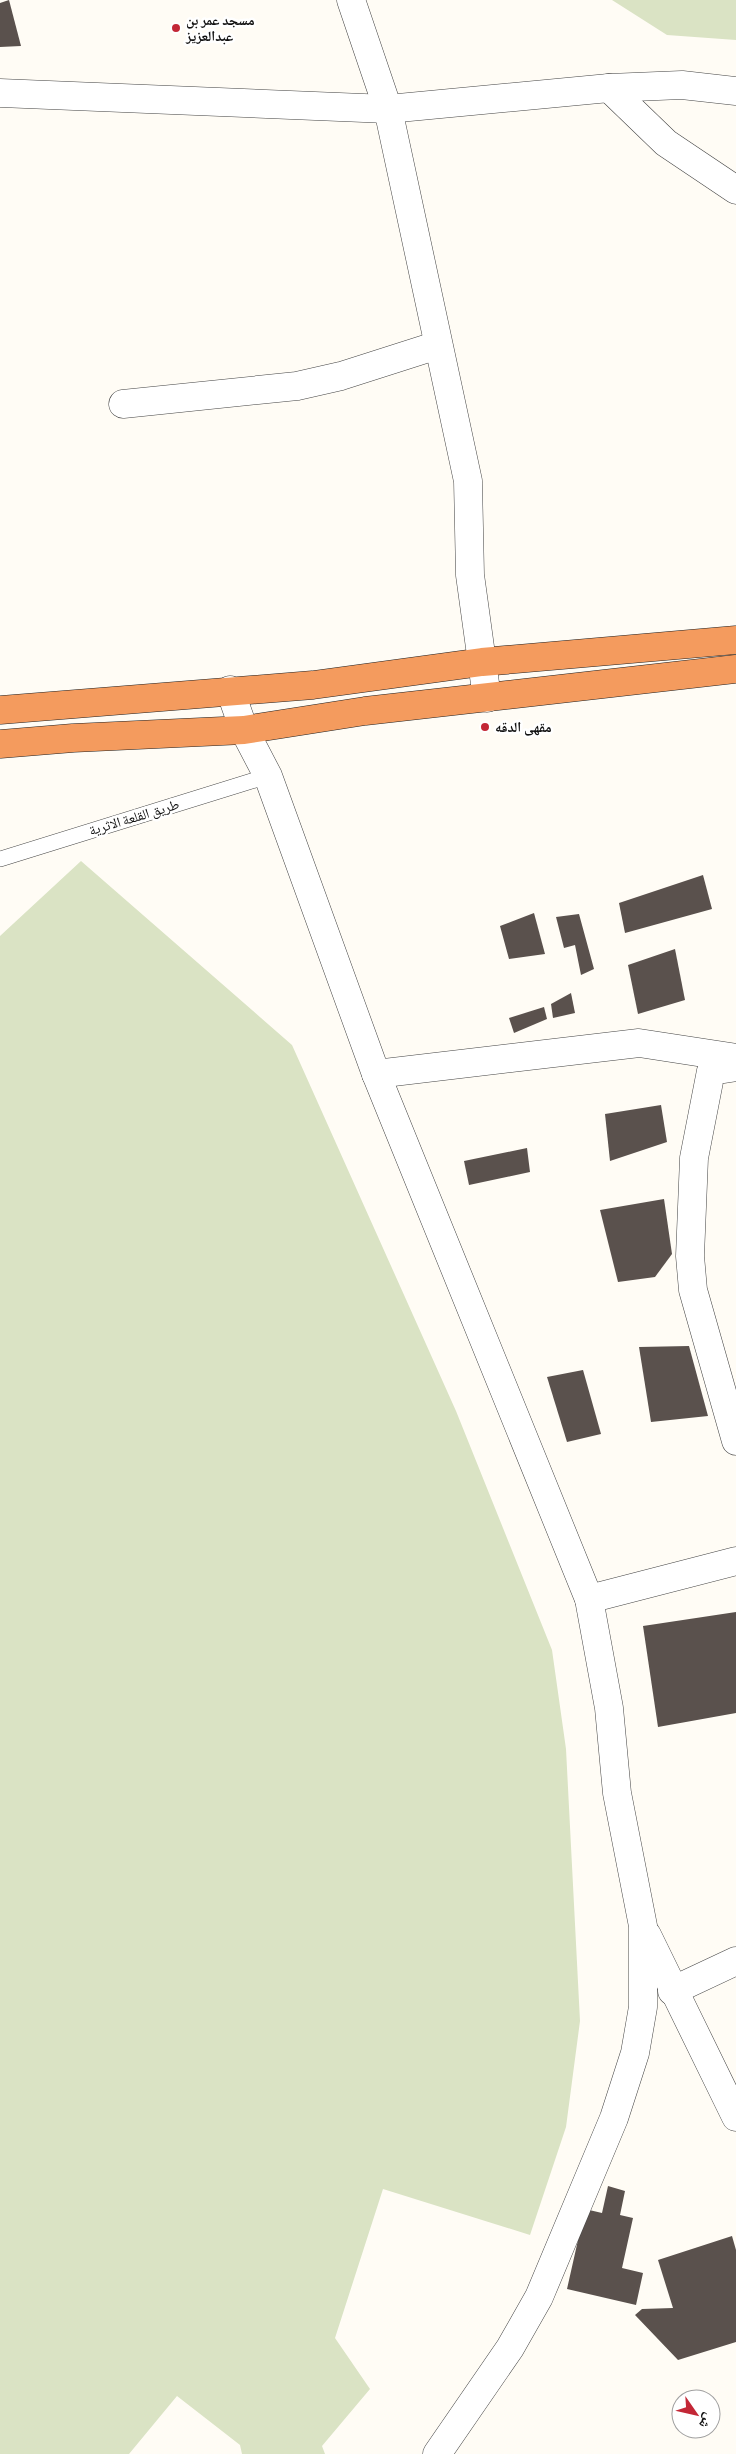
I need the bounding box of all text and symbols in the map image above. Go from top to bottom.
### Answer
place label: مسجد عمر بن عبدالعزيز [185,12,255,45]
marker: مسجد عمر بن عبدالعزيز [170,22,182,34]
place label: مقهى الدقه [495,719,552,736]
marker: مقهى الدقه [479,721,491,733]
street label: طريق القلعة الاثرية [87,796,182,840]
north arrow [671,2389,721,2439]
text: ش [695,2410,718,2432]

